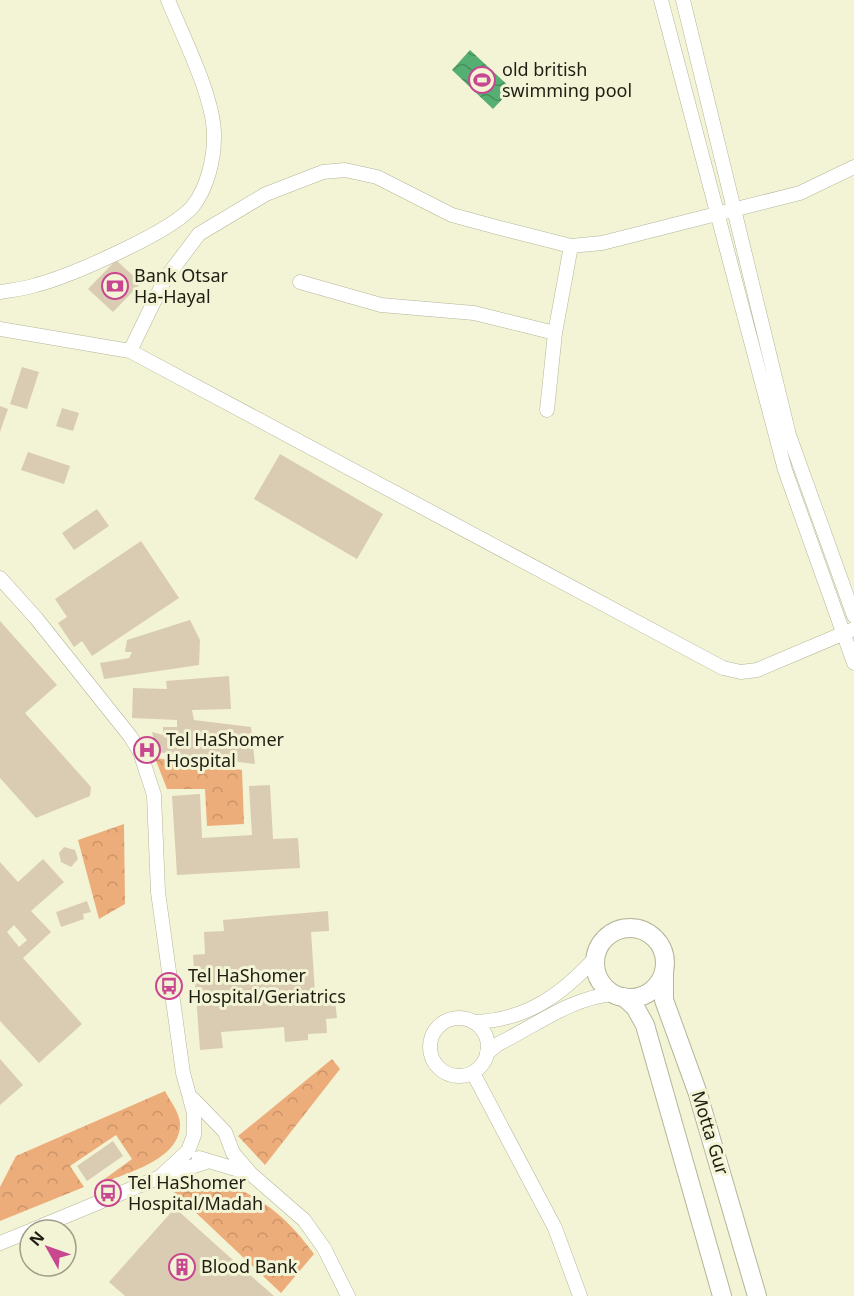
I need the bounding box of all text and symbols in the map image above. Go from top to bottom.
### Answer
place label: old british swimming pool [502,57,632,102]
sports icon: old british swimming pool [467,65,497,95]
place label: Bank Otsar Ha-Hayal [134,263,228,308]
bank icon: Bank Otsar Ha-Hayal [100,271,130,301]
place label: Tel HaShomer Hospital [166,727,285,772]
hospital icon: Tel HaShomer Hospital [132,735,162,765]
place label: Tel HaShomer Hospital/Geriatrics [188,963,346,1008]
bus stop icon: Tel HaShomer Hospital/Geriatrics [154,971,184,1001]
street label: Motta Gur [687,1088,735,1178]
place label: Tel HaShomer Hospital/Madah [128,1170,263,1215]
bus stop icon: Tel HaShomer Hospital/Madah [93,1178,123,1208]
north arrow [18,1218,78,1278]
text: N [24,1226,49,1250]
building icon: Blood Bank [167,1252,197,1282]
place label: Blood Bank [201,1254,298,1278]

